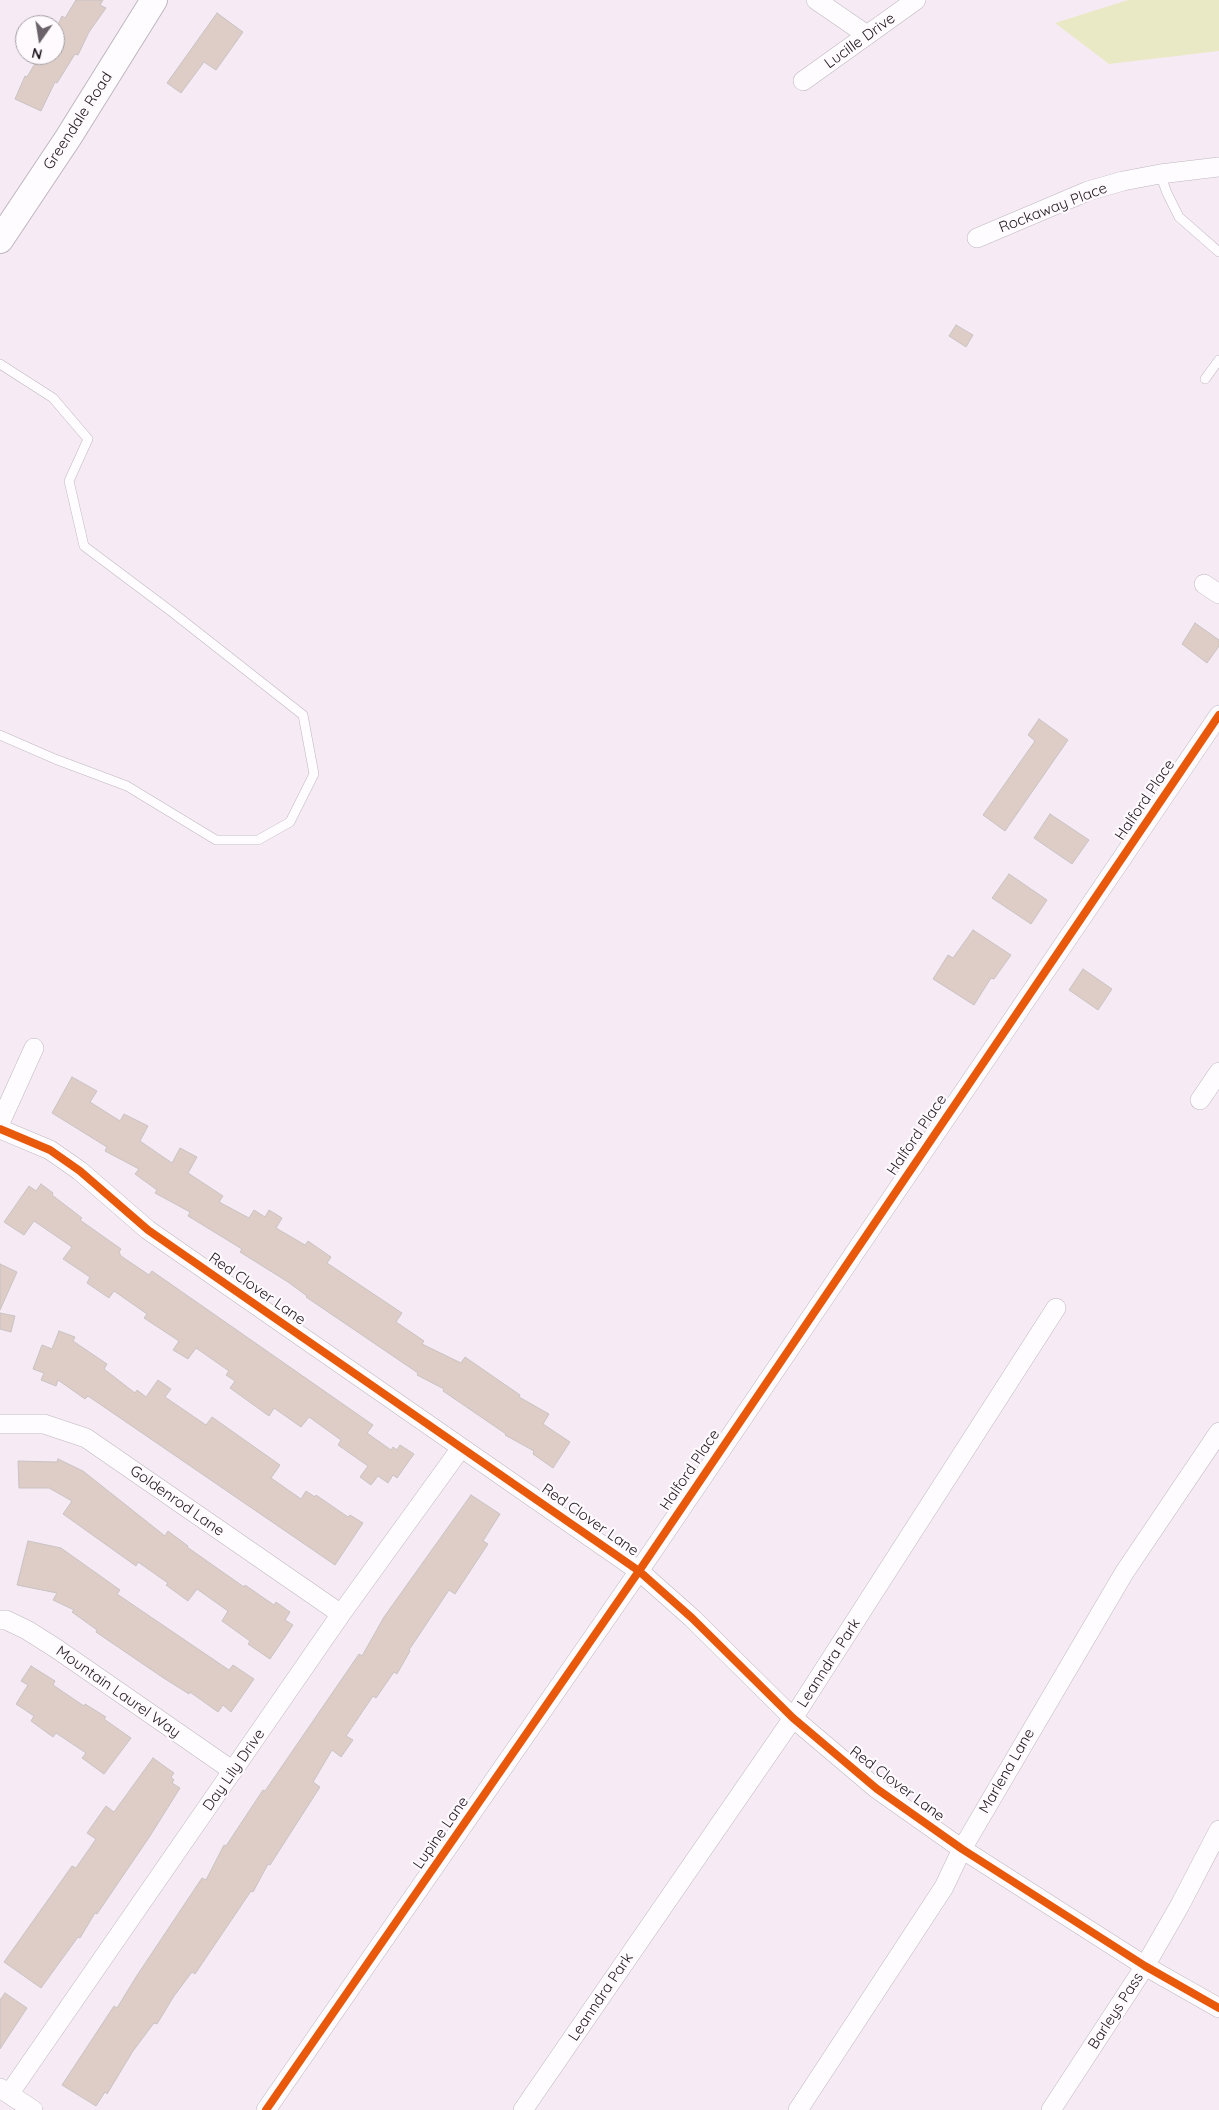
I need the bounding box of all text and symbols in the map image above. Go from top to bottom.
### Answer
street label: Lucille Drive [821,9,899,73]
north arrow [15,15,65,65]
text: N [30,44,44,64]
street label: Greendale Road [40,69,116,173]
street label: Rockaway Place [996,179,1110,237]
street label: Halford Place [1111,756,1179,844]
street label: Halford Place [883,1091,951,1179]
street label: Red Clover Lane [205,1249,309,1329]
street label: Halford Place [656,1426,724,1514]
street label: Goldenrod Lane [126,1462,228,1540]
street label: Red Clover Lane [538,1480,642,1560]
street label: Leanndra Park [794,1615,864,1711]
street label: Mountain Laurel Way [52,1642,184,1742]
street label: Marlena Lane [975,1725,1039,1817]
street label: Day Lily Drive [199,1726,269,1814]
street label: Red Clover Lane [846,1742,948,1826]
street label: Lupine Lane [409,1793,473,1873]
street label: Leanndra Park [565,1949,637,2045]
street label: Barleys Pass [1085,1969,1147,2053]

